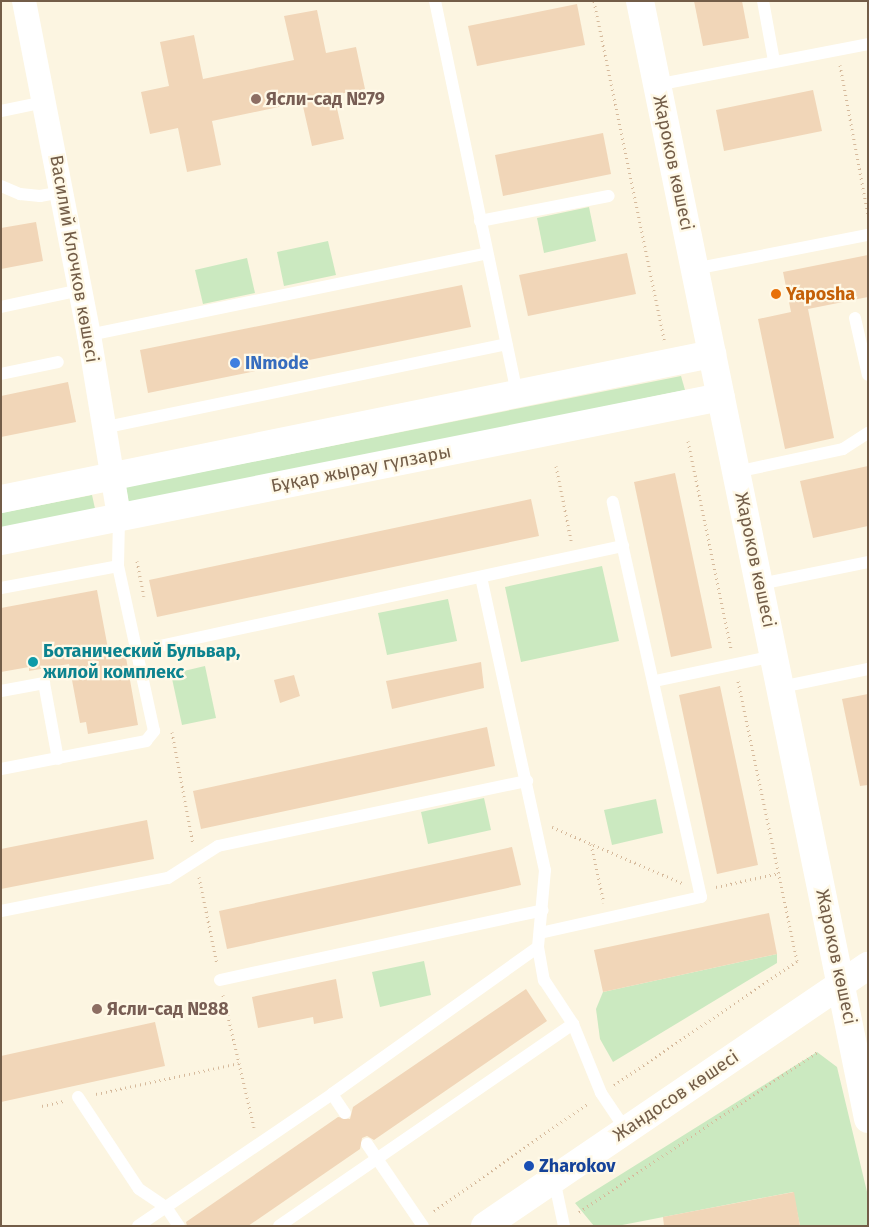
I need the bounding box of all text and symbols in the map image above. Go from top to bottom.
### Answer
place label: Ясли-сад №79 [266,88,385,110]
marker: Ясли-сад №79 [250,93,262,105]
street label: Жароков көшесі [648,93,698,233]
street label: Василий Клочков көшесі [45,154,103,364]
place label: Yaposha [786,283,855,305]
marker: Yaposha [770,288,782,300]
place label: INmode [245,352,309,374]
marker: INmode [229,357,241,369]
street label: Бұқар жырау гүлзары [269,441,453,497]
street label: Жароков көшесі [730,490,780,630]
place label: Ботанический Бульвар, жилой комплекс [43,641,240,684]
marker: Ботанический Бульвар, жилой комплекс [27,656,39,668]
street label: Жароков көшесі [811,887,861,1027]
place label: Ясли-сад №88 [107,998,229,1020]
marker: Ясли-сад №88 [91,1003,103,1015]
street label: Жандосов көшесі [609,1046,743,1146]
place label: Zharokov [539,1155,616,1177]
marker: Zharokov [523,1160,535,1172]

